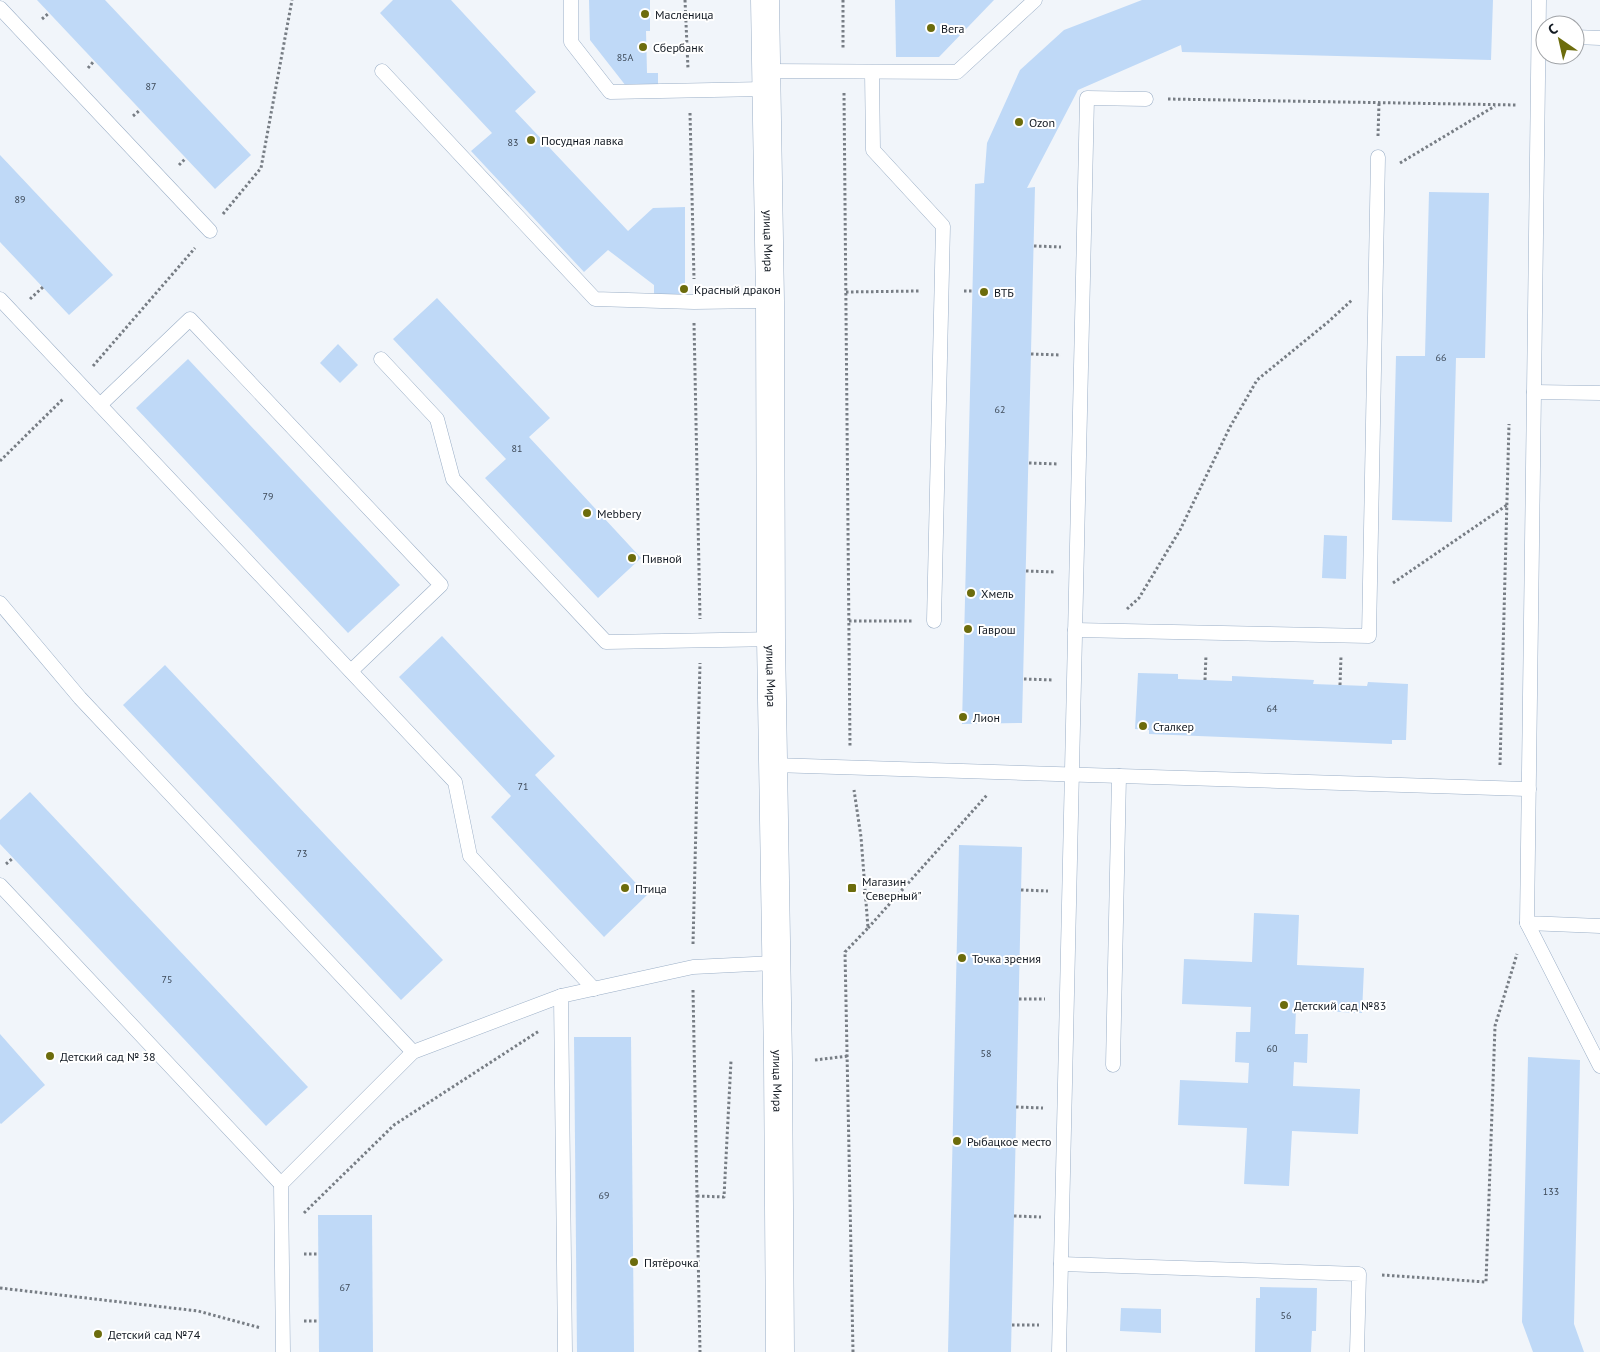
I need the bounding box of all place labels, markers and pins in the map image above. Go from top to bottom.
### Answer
place label: Масленица [655,7,714,22]
marker: Масленица [639,8,651,20]
place label: Вега [941,21,965,36]
marker: Вега [925,22,937,34]
place label: Сбербанк [653,40,704,55]
marker: Сбербанк [637,41,649,53]
place label: Ozon [1029,115,1055,130]
marker: Ozon [1013,116,1025,128]
place label: Посудная лавка [541,133,624,148]
marker: Посудная лавка [525,134,537,146]
place label: Красный дракон [694,282,781,297]
marker: Красный дракон [678,283,690,295]
place label: ВТБ [994,285,1014,300]
marker: ВТБ [978,286,990,298]
place label: Mebbery [597,506,642,521]
marker: Mebbery [581,507,593,519]
place label: Пивной [642,551,682,566]
marker: Пивной [626,552,638,564]
place label: Хмель [981,586,1014,601]
marker: Хмель [965,587,977,599]
place label: Гаврош [978,622,1016,637]
marker: Гаврош [962,623,974,635]
place label: Лион [972,710,1000,725]
marker: Лион [957,711,969,723]
place label: Сталкер [1153,719,1194,734]
marker: Сталкер [1137,720,1149,732]
place label: Магазин "Северный" [862,874,922,903]
place label: Птица [635,881,667,896]
marker: Птица [619,882,631,894]
marker: Магазин "Северный" [846,882,858,894]
place label: Точка зрения [972,951,1041,966]
marker: Точка зрения [956,952,968,964]
place label: Детский сад №83 [1294,998,1386,1013]
marker: Детский сад №83 [1278,999,1290,1011]
place label: Детский сад № 38 [60,1049,156,1064]
marker: Детский сад № 38 [44,1050,56,1062]
place label: Рыбацкое место [967,1134,1051,1149]
marker: Рыбацкое место [951,1135,963,1147]
place label: Пятёрочка [644,1255,699,1270]
marker: Пятёрочка [628,1256,640,1268]
place label: Детский сад №74 [108,1327,201,1342]
marker: Детский сад №74 [92,1328,104,1340]

